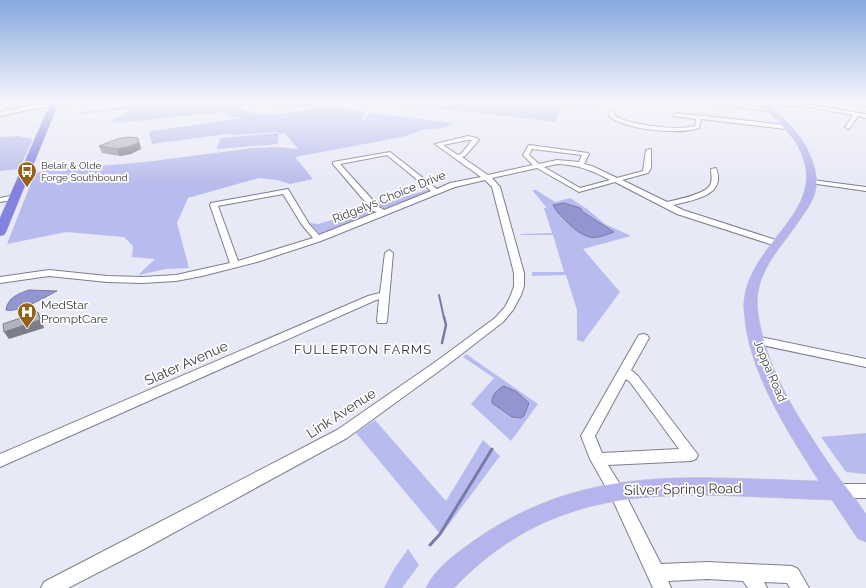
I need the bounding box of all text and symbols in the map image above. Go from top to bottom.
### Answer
bus stop icon: Belair & Olde Forge Southbound [16,160,38,188]
place label: Belair & Olde Forge Southbound [41,160,128,183]
street label: Ridgelys Choice Drive [330,168,448,226]
place label: MedStar PromptCare [41,298,108,326]
hospital icon: MedStar PromptCare [16,301,38,329]
street label: Slater Avenue [142,337,230,389]
street label: Joppa Road [751,338,789,404]
district label: FULLERTON FARMS [294,342,432,357]
street label: Link Avenue [303,385,379,441]
street label: Silver Spring Road [624,480,742,498]

